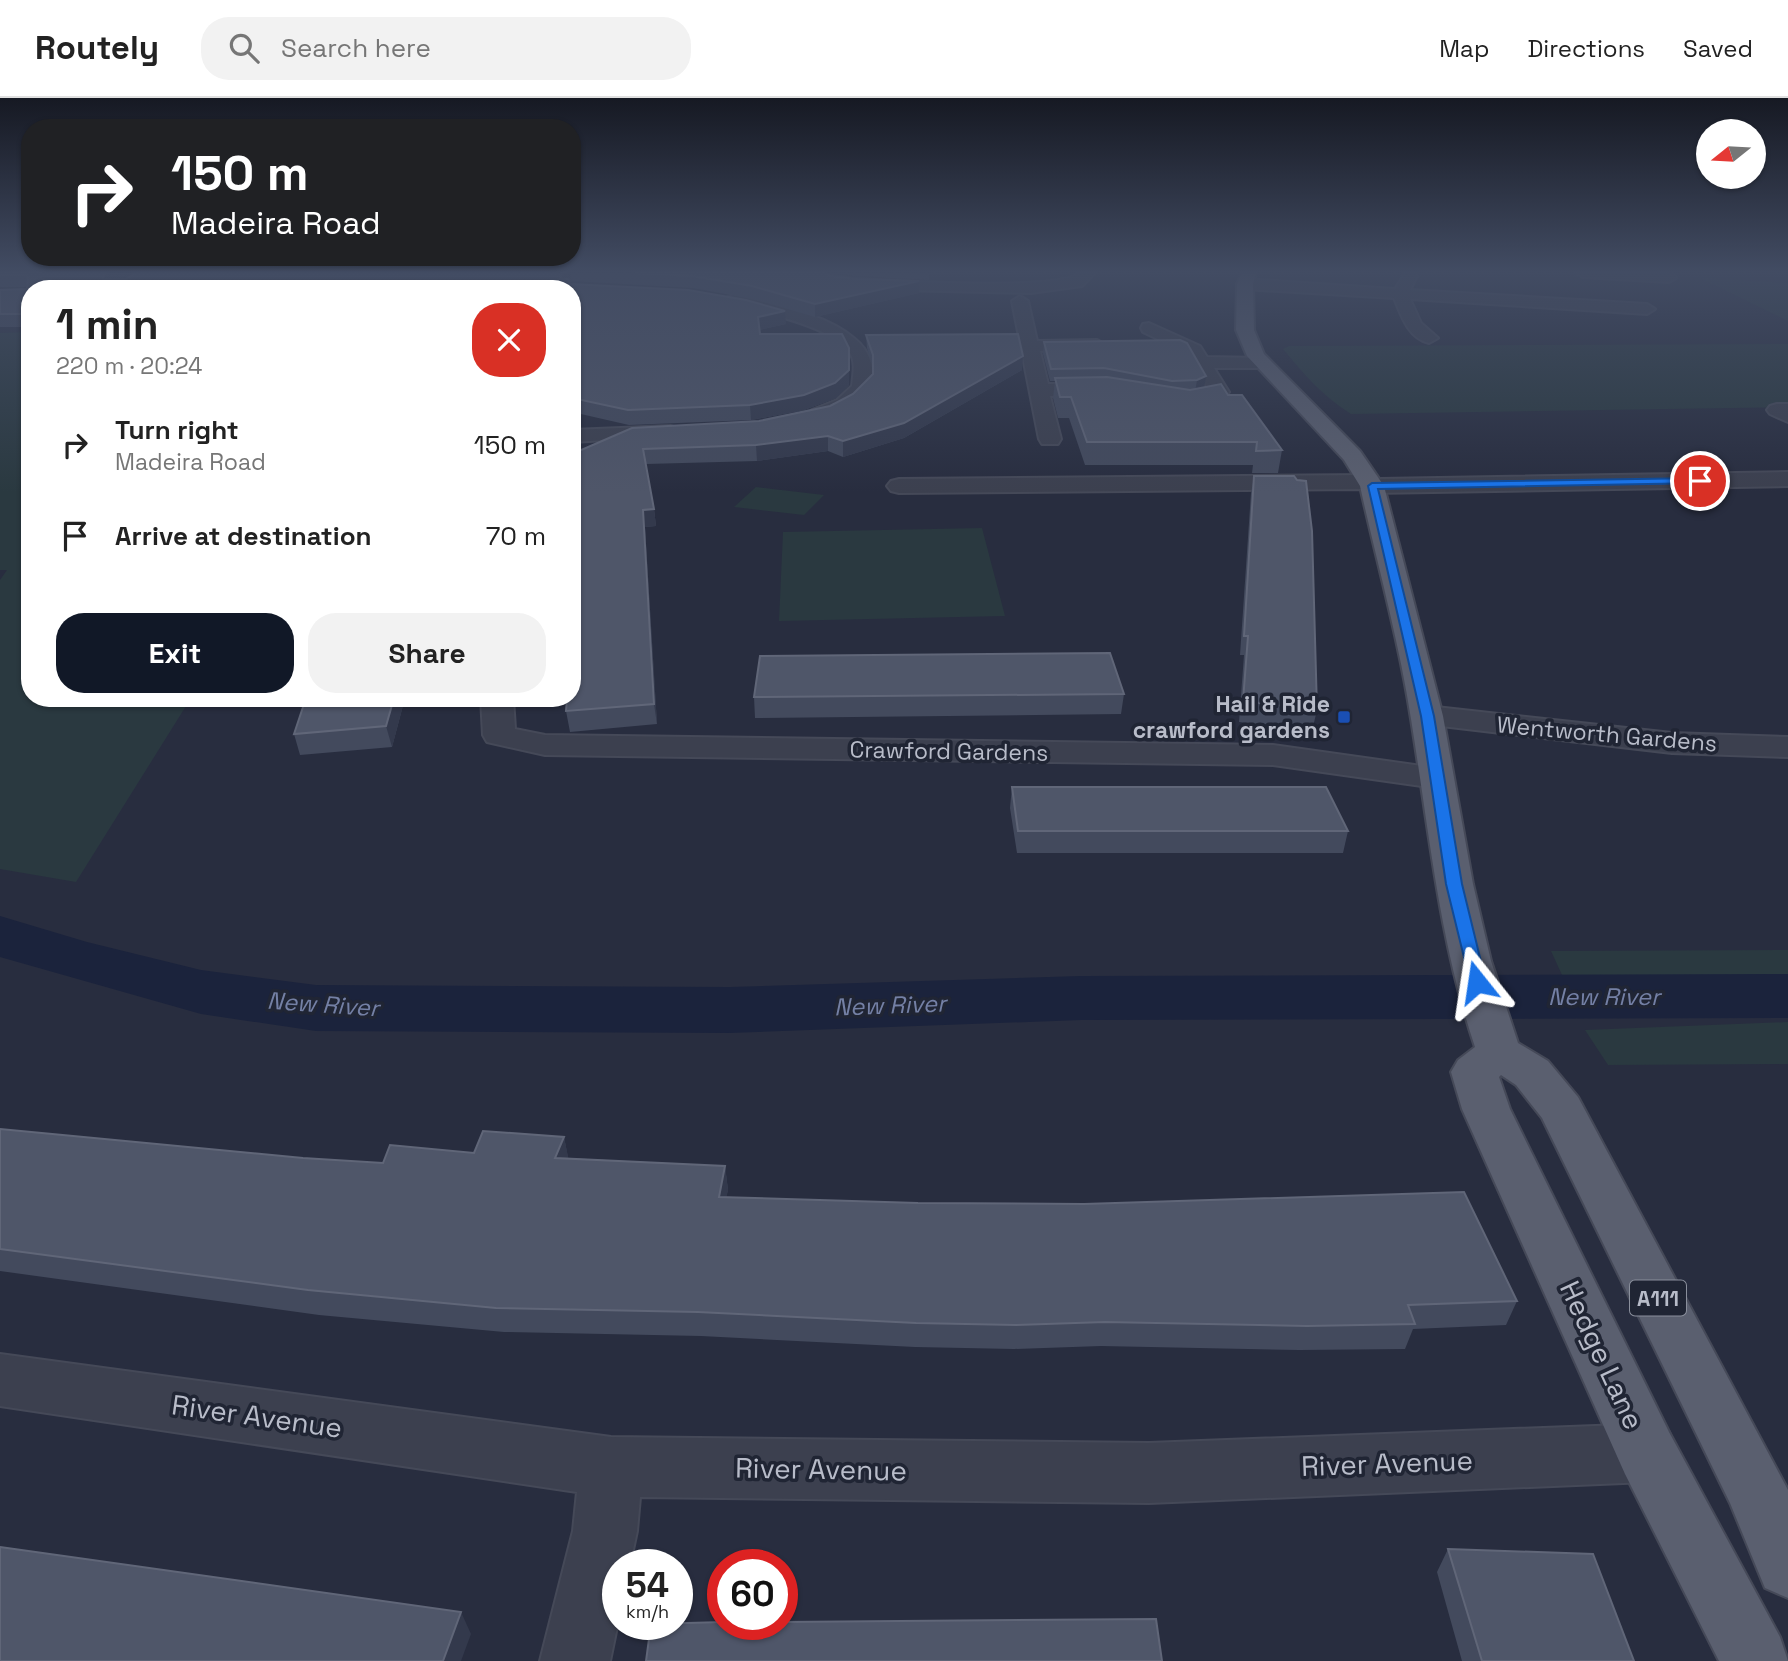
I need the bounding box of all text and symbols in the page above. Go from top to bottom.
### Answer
search box [201,17,691,80]
text: Routely [35,27,159,69]
icon: search [225,29,263,67]
text: Search here [281,31,431,65]
text: Map [1439,33,1489,64]
text: Directions [1527,33,1645,64]
text: Saved [1683,33,1753,64]
north arrow [1696,119,1766,189]
map controls [1696,119,1766,189]
text: 150 m [171,142,309,204]
icon: right [56,147,147,238]
text: Madeira Road [171,203,381,243]
text: 1 min [56,298,159,351]
button: close [472,303,546,377]
text: 220 m · 20:24 [56,351,202,381]
text: Turn right [115,413,239,447]
icon: right [56,426,94,464]
text: 150 m [474,428,546,462]
text: Madeira Road [115,447,266,477]
pin [1670,451,1730,511]
icon: arrive [1681,462,1719,500]
icon: arrive [56,517,94,555]
text: Arrive at destination [115,519,372,553]
text: 70 m [486,519,546,553]
button: Exit [56,613,294,693]
button: Share [308,613,546,693]
place label: Hail & Ride crawford gardens [1133,689,1330,745]
marker: Hail & Ride crawford gardens [1336,709,1352,725]
street label: Wentworth Gardens [1496,709,1718,759]
street label: Crawford Gardens [849,734,1049,768]
position arrow [1440,945,1514,1019]
water label: New River [1548,981,1663,1012]
water label: New River [266,985,383,1024]
water label: New River [833,987,949,1022]
street label: Hedge Lane [1552,1275,1652,1435]
road number: A111 [1630,1280,1686,1316]
street label: River Avenue [169,1386,345,1446]
street label: River Avenue [1300,1442,1474,1484]
street label: River Avenue [735,1450,907,1488]
speed limit sign: 60 [707,1549,798,1640]
text: 54 [626,1563,669,1607]
text: km/h [626,1600,669,1623]

